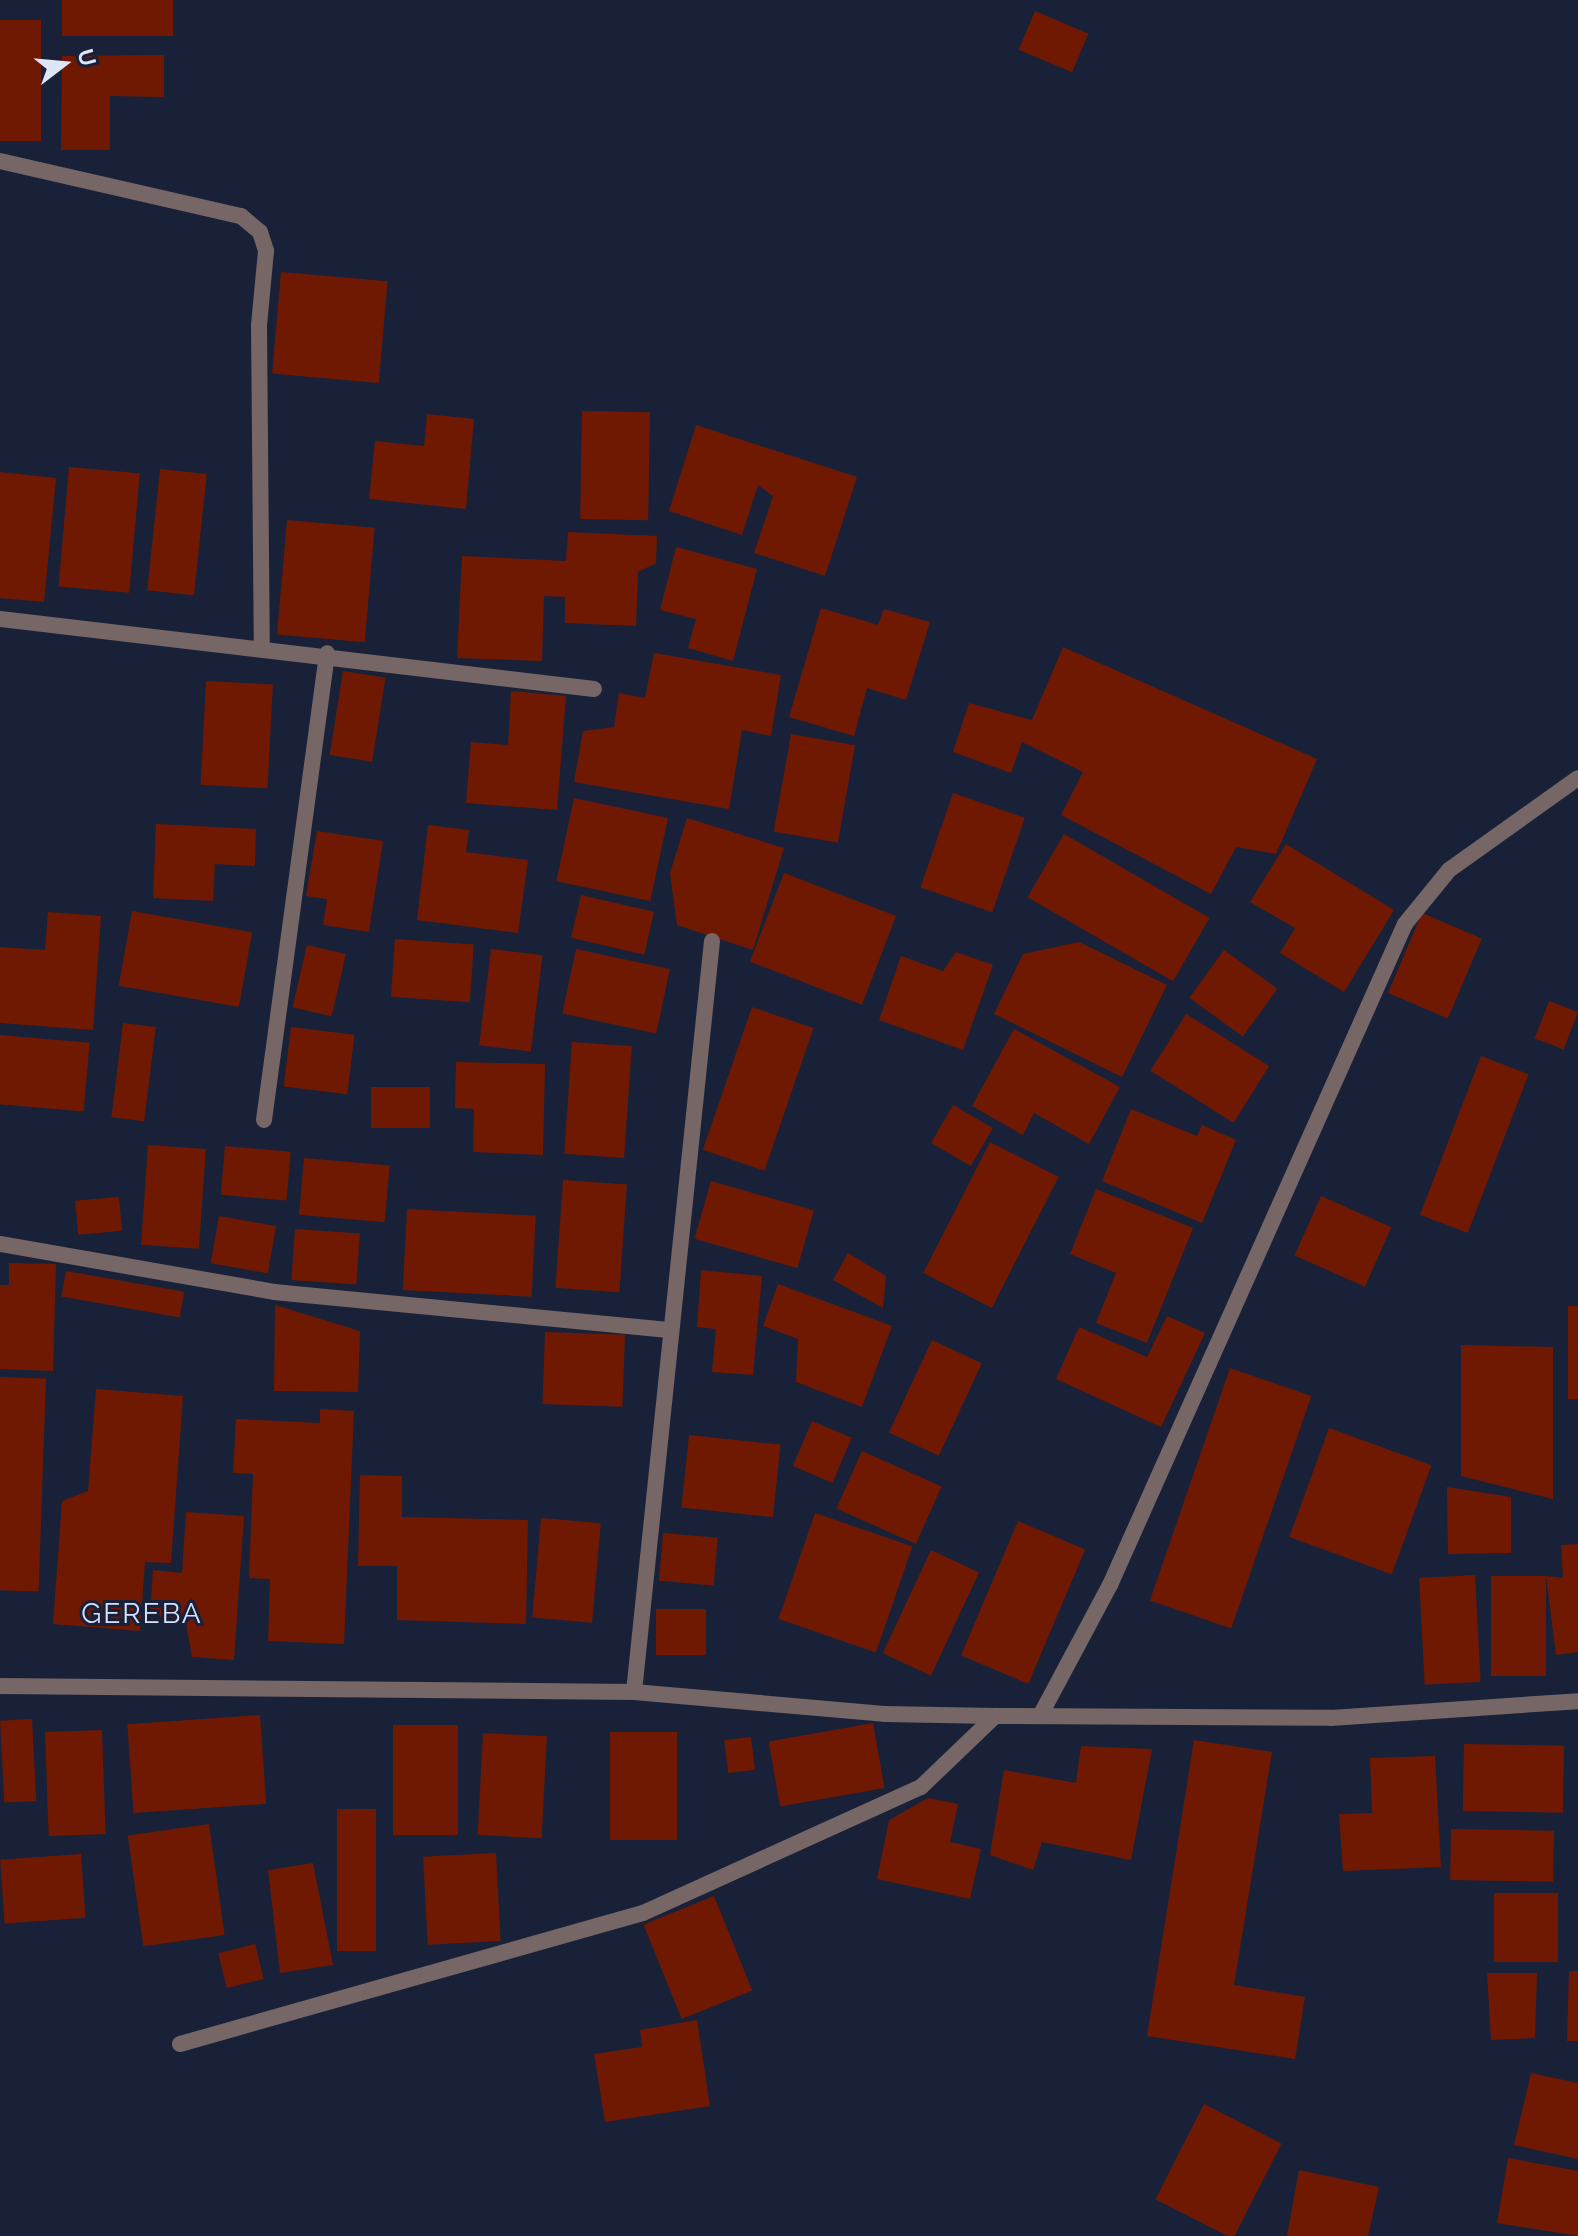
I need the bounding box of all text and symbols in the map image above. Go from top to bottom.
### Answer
north arrow [24,24,104,104]
text: U [72,46,102,69]
district label: GEREBA [81,1597,203,1631]

